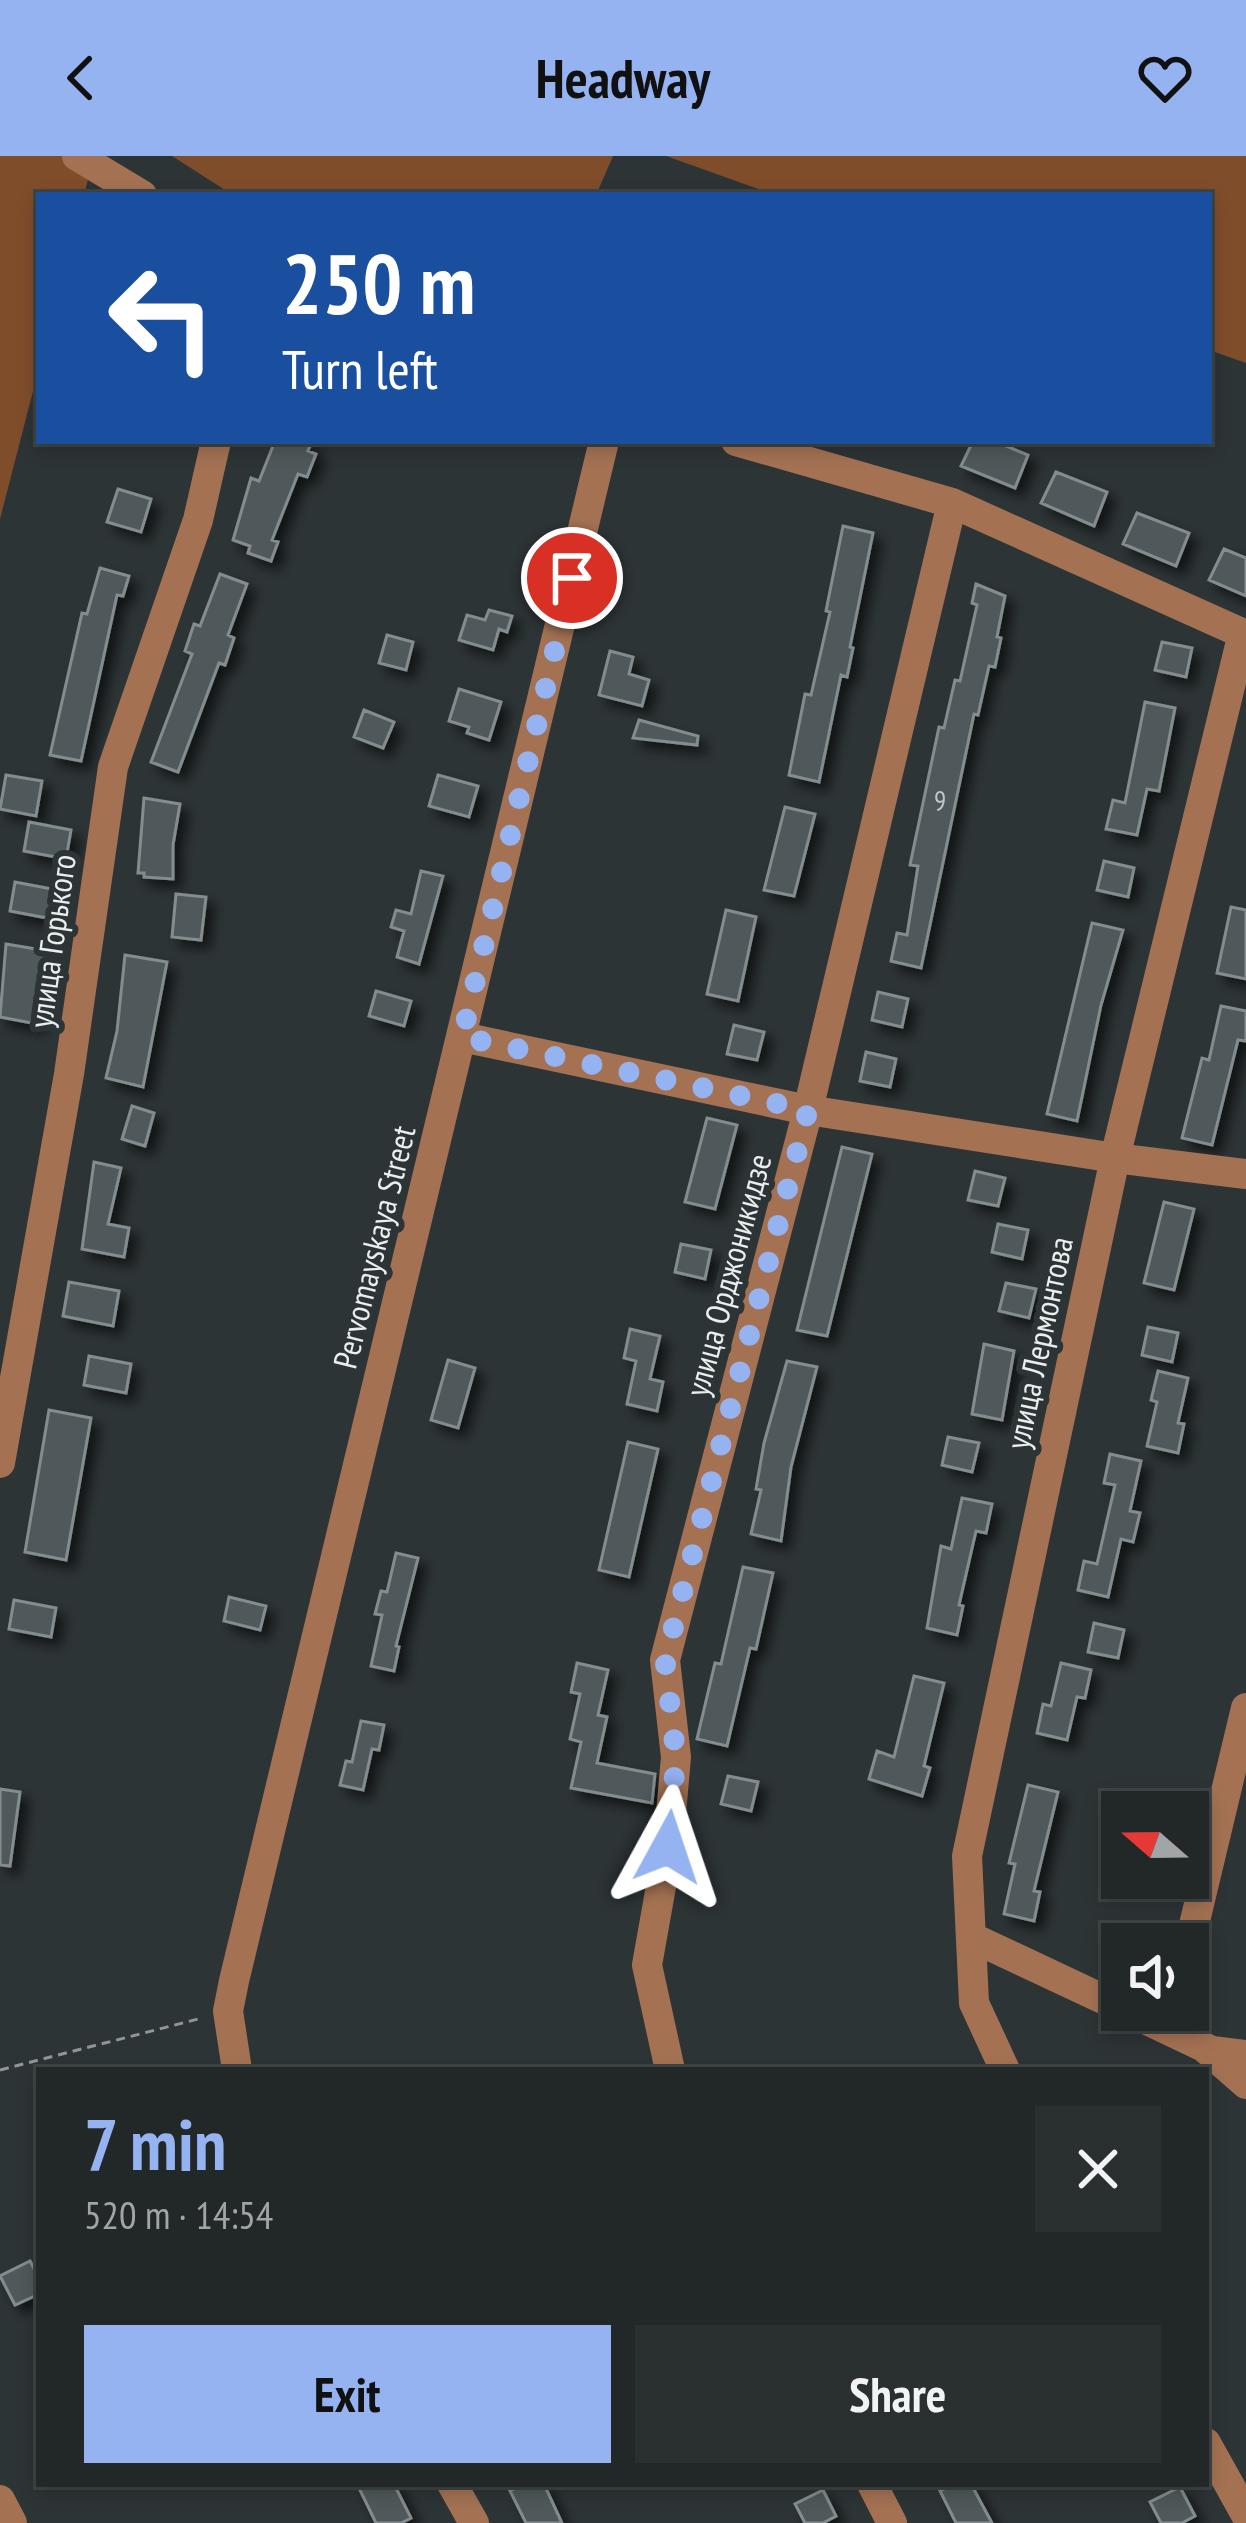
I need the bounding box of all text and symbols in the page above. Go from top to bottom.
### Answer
text: Headway [536,43,710,113]
icon: back [48,45,114,111]
icon: heart [1132,45,1198,111]
text: 250 m [282,228,475,337]
icon: left [84,240,240,396]
text: Turn left [282,334,438,404]
pin [521,527,623,629]
icon: arrive [539,545,605,611]
house number: 9 [934,783,946,817]
street label: улица Горького [18,851,85,1031]
street label: Pervomayskaya Street [323,1121,424,1373]
street label: улица Орджоникидзе [675,1149,781,1401]
street label: улица Лермонтова [995,1233,1082,1453]
position arrow [605,1784,731,1910]
north arrow [1101,1791,1209,1899]
map controls [1101,1791,1209,2031]
button: sound [1101,1923,1209,2031]
text: 7 min [84,2097,226,2190]
button: close [1035,2106,1161,2232]
text: 520 m · 14:54 [84,2189,273,2240]
button: Exit [84,2325,611,2463]
button: Share [635,2325,1161,2463]

